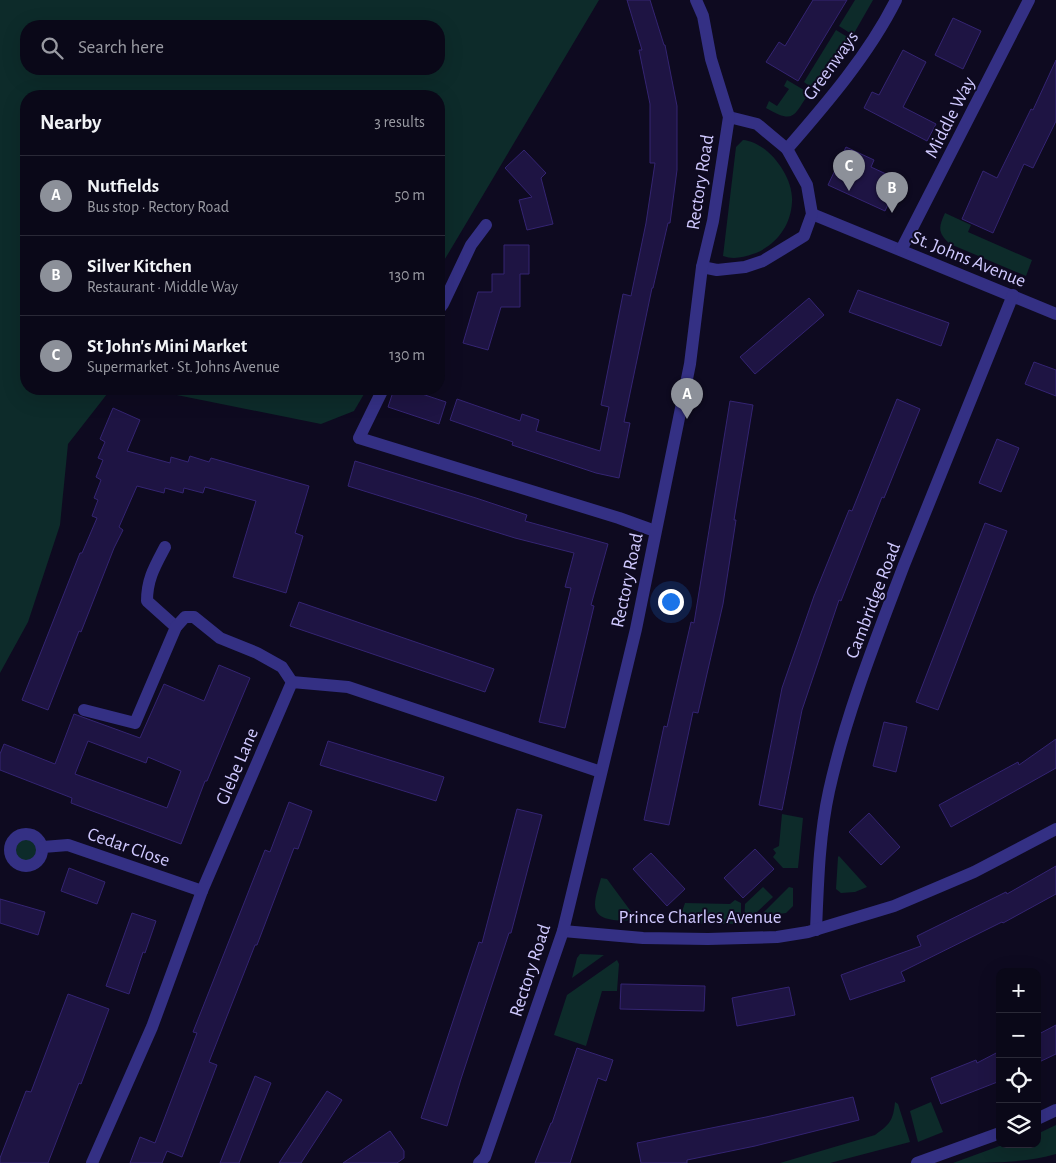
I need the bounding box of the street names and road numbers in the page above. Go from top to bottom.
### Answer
street label: Greenways [800,28,862,104]
street label: Middle Way [922,74,979,161]
street label: Rectory Road [684,133,717,231]
street label: St. Johns Avenue [908,228,1028,291]
street label: Rectory Road [608,531,647,629]
street label: Cambridge Road [843,540,904,661]
street label: Glebe Lane [213,725,262,808]
street label: Cedar Close [85,824,172,870]
street label: Prince Charles Avenue [619,908,781,927]
street label: Rectory Road [507,922,554,1019]

